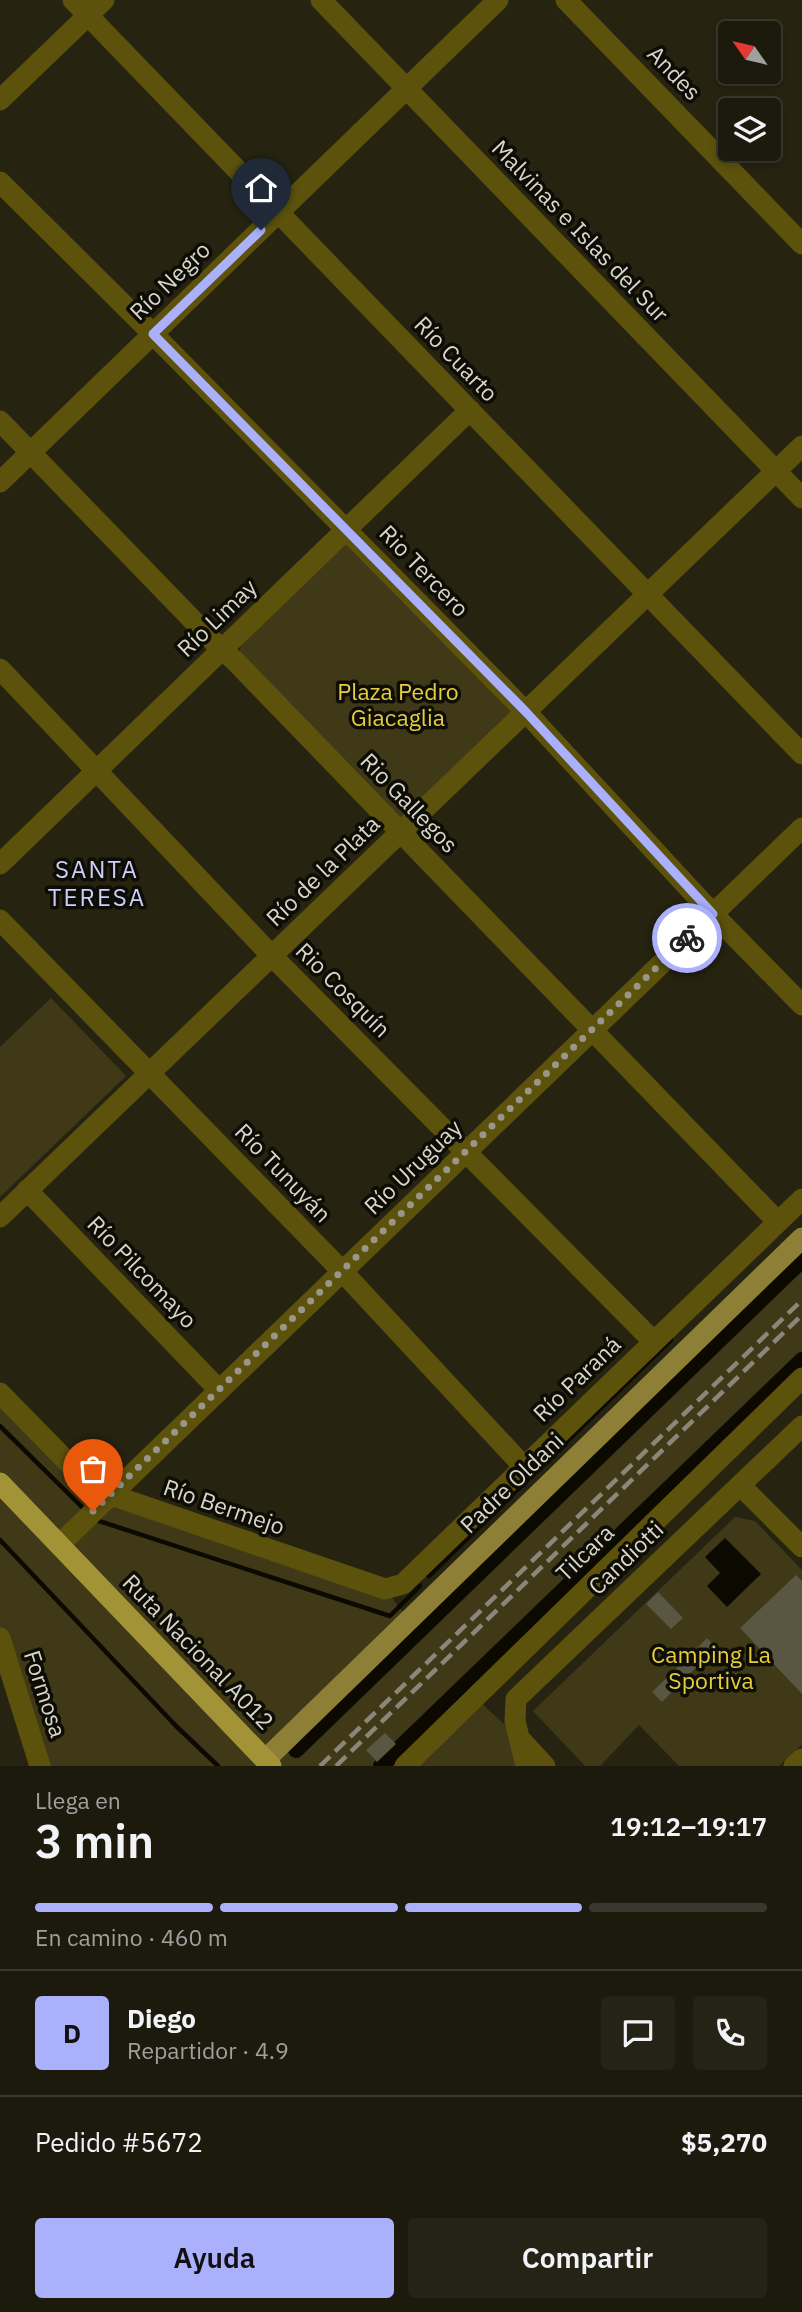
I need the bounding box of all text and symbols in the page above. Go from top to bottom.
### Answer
north arrow [718,21,780,84]
map controls [718,21,781,161]
street label: Andes [641,39,708,106]
button: layers [718,98,781,161]
street label: Malvinas e Islas del Sur [486,133,676,328]
pin [231,158,291,230]
icon: home [242,169,280,207]
street label: Río Negro [123,234,216,326]
street label: Río Cuarto [408,309,505,408]
street label: Rio Tercero [373,518,476,623]
street label: Río Limay [170,571,263,663]
park label: Plaza Pedro Giacaglia [337,676,459,732]
street label: Rio Gallegos [354,746,465,859]
street label: Río de la Plata [259,808,386,932]
district label: SANTA TERESA [48,853,146,913]
courier [652,903,722,973]
icon: bike [668,919,706,957]
street label: Rio Cosquín [290,935,398,1043]
street label: Río Uruguay [357,1112,468,1220]
street label: Río Tunuyán [229,1116,338,1228]
street label: Río Pilcomayo [81,1209,204,1334]
street label: Río Paraná [526,1329,627,1428]
street label: Padre Oldani [453,1425,569,1539]
pin [63,1439,123,1511]
icon: bag [74,1450,112,1488]
street label: Río Bermejo [160,1471,289,1541]
street label: Candiotti [581,1514,669,1600]
street label: Tilcara [549,1517,620,1587]
street label: Ruta Nacional A012 [117,1567,281,1736]
park label: Camping La Sportiva [651,1639,771,1695]
street label: Formosa [18,1646,74,1741]
text: Llega en [35,1785,121,1815]
text: 19:12–19:17 [610,1809,767,1843]
text: 3 min [35,1811,154,1871]
text: En camino · 460 m [35,1922,228,1952]
button: chat [601,1996,675,2070]
button: phone [693,1996,767,2070]
text: Diego [127,2001,196,2035]
text: D [63,2016,81,2050]
text: Repartidor · 4.9 [127,2035,289,2065]
text: Pedido #5672 [35,2125,203,2159]
text: $5,270 [681,2125,767,2159]
button: Ayuda [35,2218,394,2298]
button: Compartir [408,2218,767,2298]

